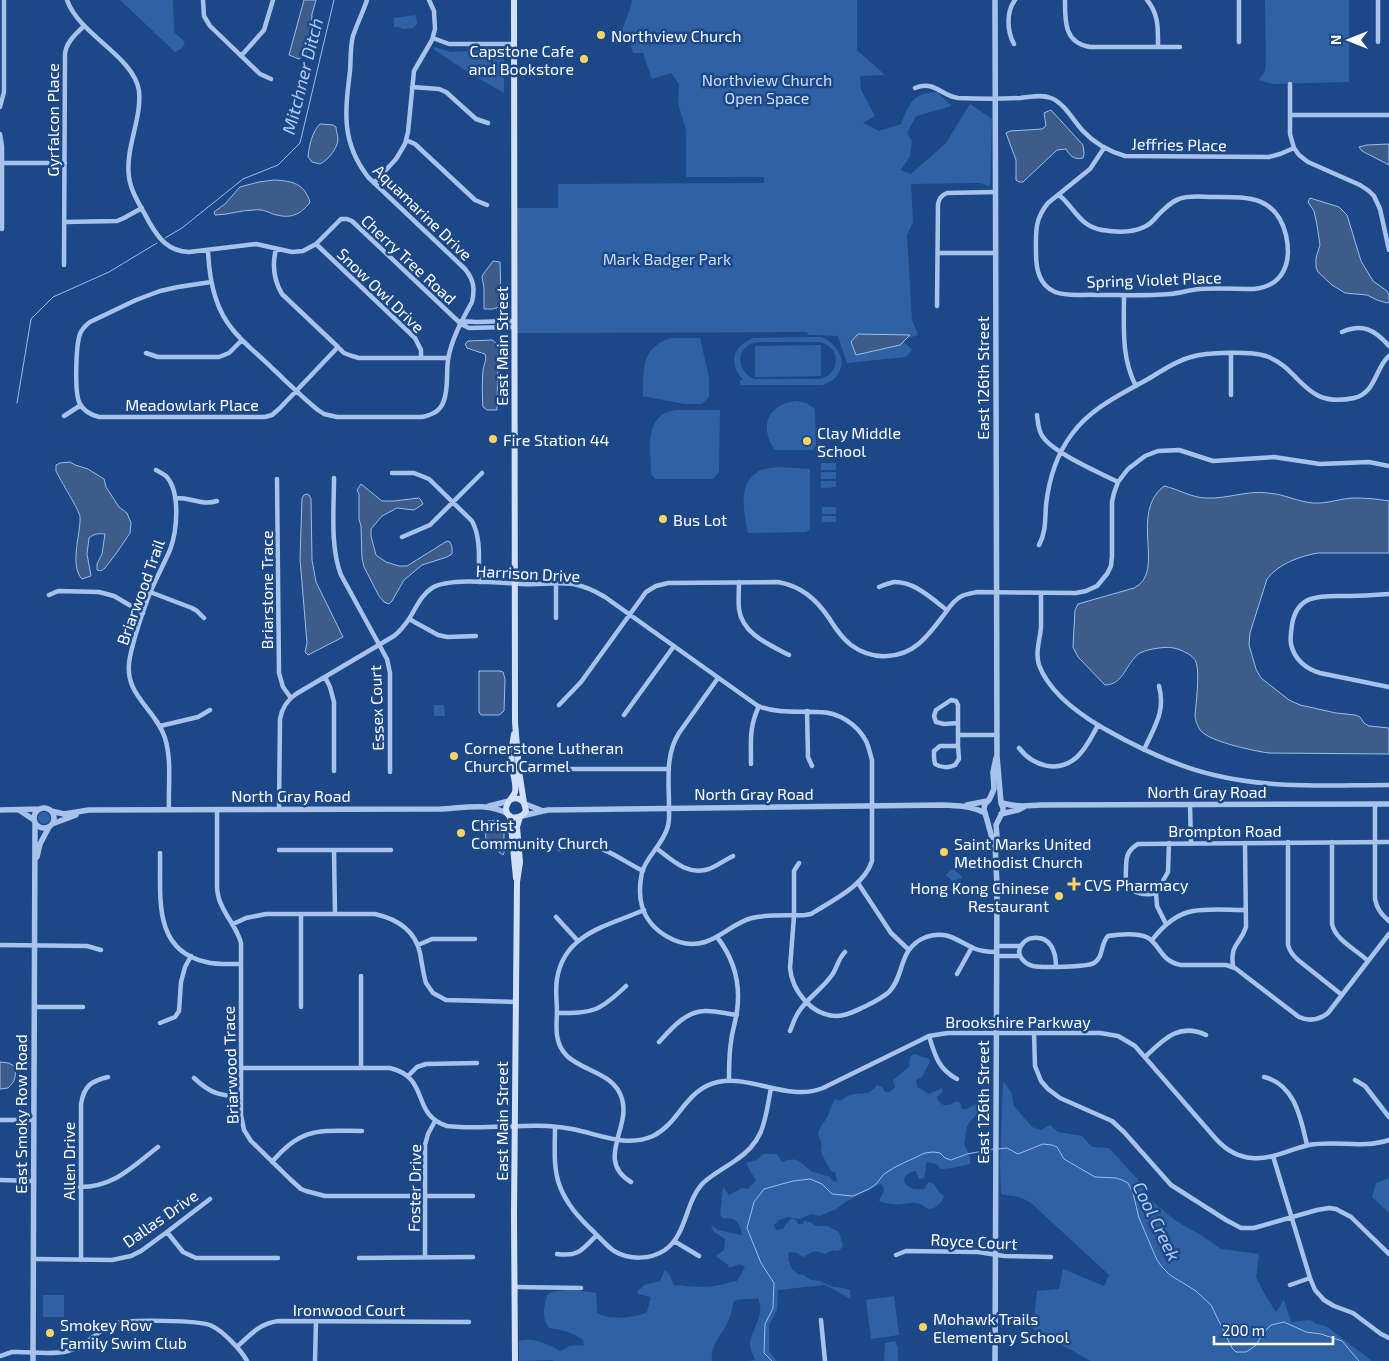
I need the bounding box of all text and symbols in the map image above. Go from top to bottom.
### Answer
water label: Mitchner Ditch [277,15,327,137]
north arrow [1324,15,1374,65]
place label: Northview Church [611,26,742,45]
marker: Northview Church [595,29,607,41]
text: N [1327,35,1344,45]
place label: Capstone Cafe and Bookstore [469,41,574,78]
marker: Capstone Cafe and Bookstore [578,53,590,65]
street label: Gyrfalcon Place [43,63,62,177]
park label: Northview Church Open Space [702,70,832,107]
street label: Jeffries Place [1131,134,1227,154]
street label: Aquamarine Drive [370,160,476,264]
street label: Cherry Tree Road [358,210,460,308]
street label: Snow Owl Drive [334,244,428,336]
park label: Mark Badger Park [603,249,731,268]
street label: Spring Violet Place [1086,267,1222,291]
street label: East Main Street [492,286,511,406]
street label: East 126th Street [973,316,992,440]
street label: Meadowlark Place [125,395,259,414]
place label: Clay Middle School [817,423,901,460]
place label: Fire Station 44 [503,430,610,449]
marker: Fire Station 44 [487,433,499,445]
marker: Clay Middle School [801,435,813,447]
place label: Bus Lot [673,510,727,529]
marker: Bus Lot [657,513,669,525]
street label: Briarstone Trace [257,530,276,650]
street label: Briarwood Trail [112,536,168,647]
street label: Harrison Drive [475,561,581,585]
street label: Essex Court [365,665,387,751]
place label: Cornerstone Lutheran Church Carmel [464,738,624,775]
marker: Cornerstone Lutheran Church Carmel [448,750,460,762]
street label: North Gray Road [1147,782,1267,801]
street label: North Gray Road [694,784,814,803]
street label: North Gray Road [231,786,351,805]
place label: Christ Community Church [471,815,608,852]
street label: Brompton Road [1168,821,1282,840]
marker: Christ Community Church [455,827,467,839]
place label: Saint Marks United Methodist Church [954,834,1092,871]
marker: Saint Marks United Methodist Church [938,846,950,858]
place label: CVS Pharmacy [1084,875,1189,894]
place label: Hong Kong Chinese Restaurant [910,878,1049,915]
marker: CVS Pharmacy [1068,878,1080,890]
marker: Hong Kong Chinese Restaurant [1053,890,1065,902]
street label: Briarwood Trace [218,1005,242,1125]
street label: Brookshire Parkway [945,1012,1091,1031]
street label: East Smoky Row Road [11,1034,30,1194]
street label: East 126th Street [973,1040,992,1164]
street label: East Main Street [492,1061,511,1181]
street label: Allen Drive [59,1122,78,1200]
street label: Foster Drive [404,1144,424,1232]
water label: Cool Creek [1128,1178,1186,1264]
street label: Dallas Drive [119,1185,201,1251]
street label: Royce Court [930,1229,1018,1253]
street label: Ironwood Court [293,1300,405,1319]
place label: Mohawk Trails Elementary School [933,1309,1069,1346]
scale bar [1214,1314,1333,1346]
place label: Smokey Row Family Swim Club [60,1315,187,1352]
marker: Mohawk Trails Elementary School [917,1321,929,1333]
text: 200 m [1222,1321,1265,1339]
marker: Smokey Row Family Swim Club [44,1327,56,1339]

